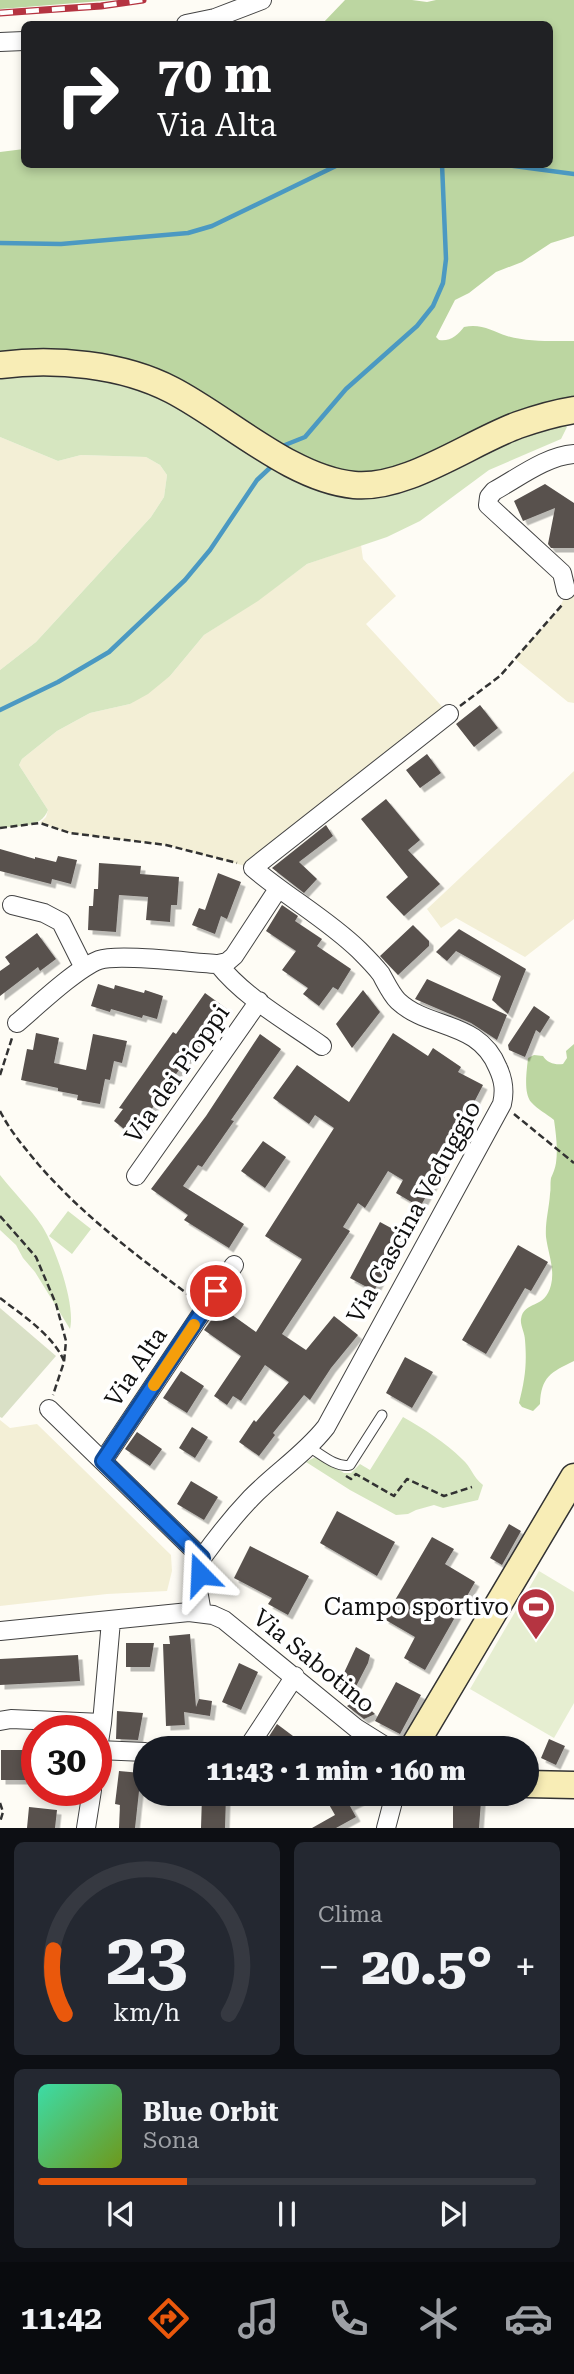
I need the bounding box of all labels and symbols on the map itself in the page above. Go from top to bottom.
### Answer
street label: Via dei Pioppi [119,999,235,1149]
street label: Via Cascina Veduggio [341,1096,487,1328]
pin [186,1261,246,1321]
street label: Via Alta [99,1322,173,1412]
position arrow [163,1537,237,1611]
sports icon: Campo sportivo [515,1586,557,1641]
place label: Campo sportivo [324,1593,509,1621]
street label: Via Sabotino [247,1603,381,1719]
speed limit sign: 30 [21,1715,112,1806]

